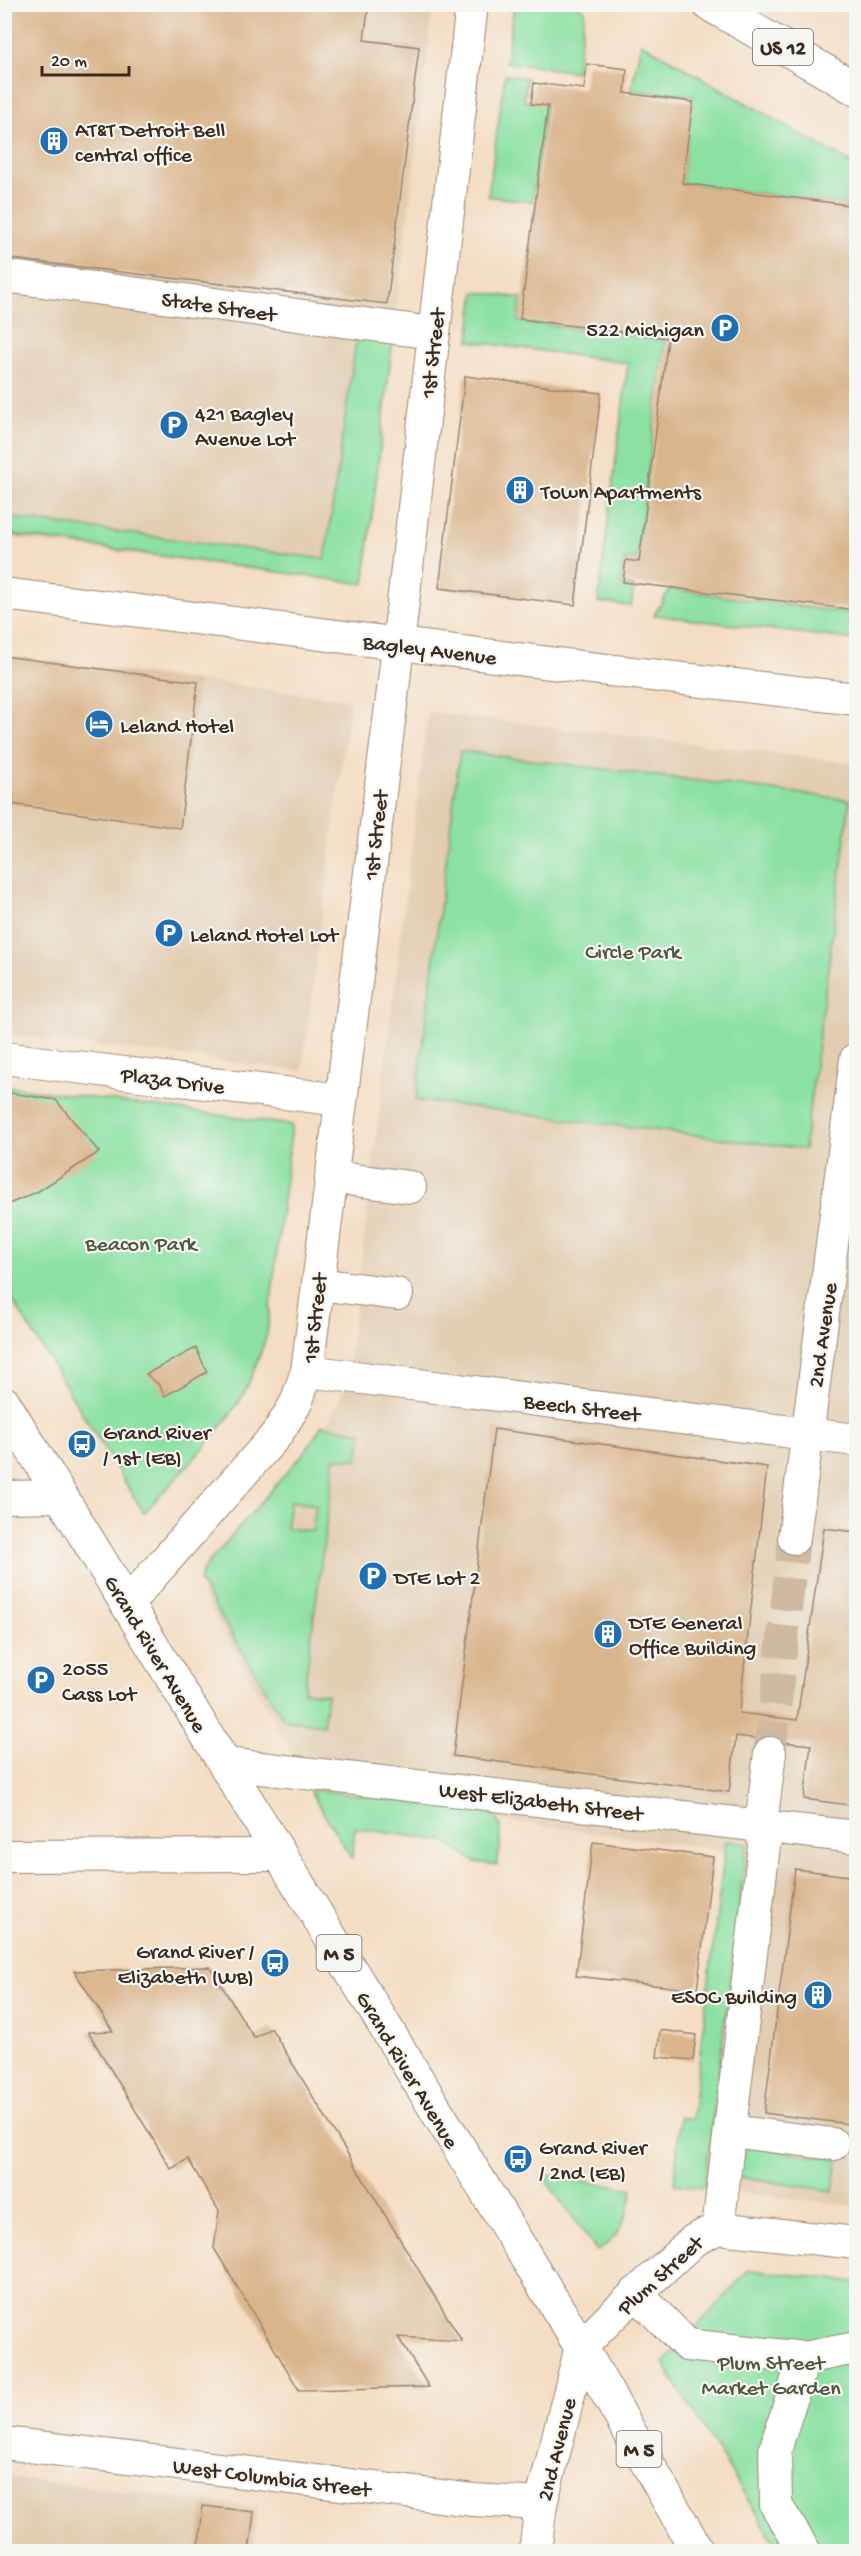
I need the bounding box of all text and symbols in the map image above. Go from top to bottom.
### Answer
road number: US 12 [753,29,813,65]
scale bar [42,39,129,77]
text: 20 m [51,52,87,73]
place label: AT&T Detroit Bell central office [75,119,226,170]
building icon: AT&T Detroit Bell central office [38,125,70,157]
street label: State Street [159,288,279,330]
street label: 1st Street [416,305,454,401]
parking icon: 522 Michigan [709,312,741,344]
place label: 522 Michigan [586,319,705,345]
place label: 421 Bagley Avenue Lot [195,403,297,454]
parking icon: 421 Bagley Avenue Lot [158,409,190,441]
building icon: Town Apartments [504,474,536,506]
place label: Town Apartments [539,481,702,507]
street label: Bagley Avenue [360,631,498,673]
hotel icon: Leland Hotel [83,708,115,740]
place label: Leland Hotel [120,715,234,741]
street label: 1st Street [359,787,397,883]
parking icon: Leland Hotel Lot [153,917,185,949]
place label: Leland Hotel Lot [190,924,340,950]
park label: Circle Park [585,941,683,967]
street label: Plaza Drive [118,1064,226,1102]
park label: Beacon Park [84,1233,199,1259]
street label: 1st Street [298,1270,336,1366]
street label: 2nd Avenue [805,1281,845,1390]
street label: Beech Street [521,1390,643,1430]
place label: Grand River / 1st (EB) [103,1422,213,1473]
bus stop icon: Grand River / 1st (EB) [66,1428,98,1460]
parking icon: DTE Lot 2 [357,1560,389,1592]
place label: DTE Lot 2 [392,1567,480,1593]
street label: Grand River Avenue [96,1572,211,1739]
place label: DTE General Office Building [627,1612,756,1663]
building icon: DTE General Office Building [592,1618,624,1650]
place label: 2055 Cass Lot [62,1658,138,1709]
parking icon: 2055 Cass Lot [25,1664,57,1696]
street label: West Elizabeth Street [437,1779,646,1830]
road number: M 5 [316,1935,362,1971]
place label: Grand River / Elizabeth (WB) [117,1941,255,1992]
bus stop icon: Grand River / Elizabeth (WB) [259,1947,291,1979]
building icon: ESOC Building [802,1979,834,2011]
place label: ESOC Building [671,1986,797,2012]
street label: Grand River Avenue [348,1988,463,2155]
place label: Grand River / 2nd (EB) [539,2137,649,2188]
bus stop icon: Grand River / 2nd (EB) [502,2143,534,2175]
street label: Plum Street [613,2230,712,2323]
park label: Plum Street Market Garden [701,2352,841,2403]
street label: 2nd Avenue [534,2395,584,2504]
road number: M 5 [616,2431,662,2467]
street label: West Columbia Street [171,2455,374,2505]

